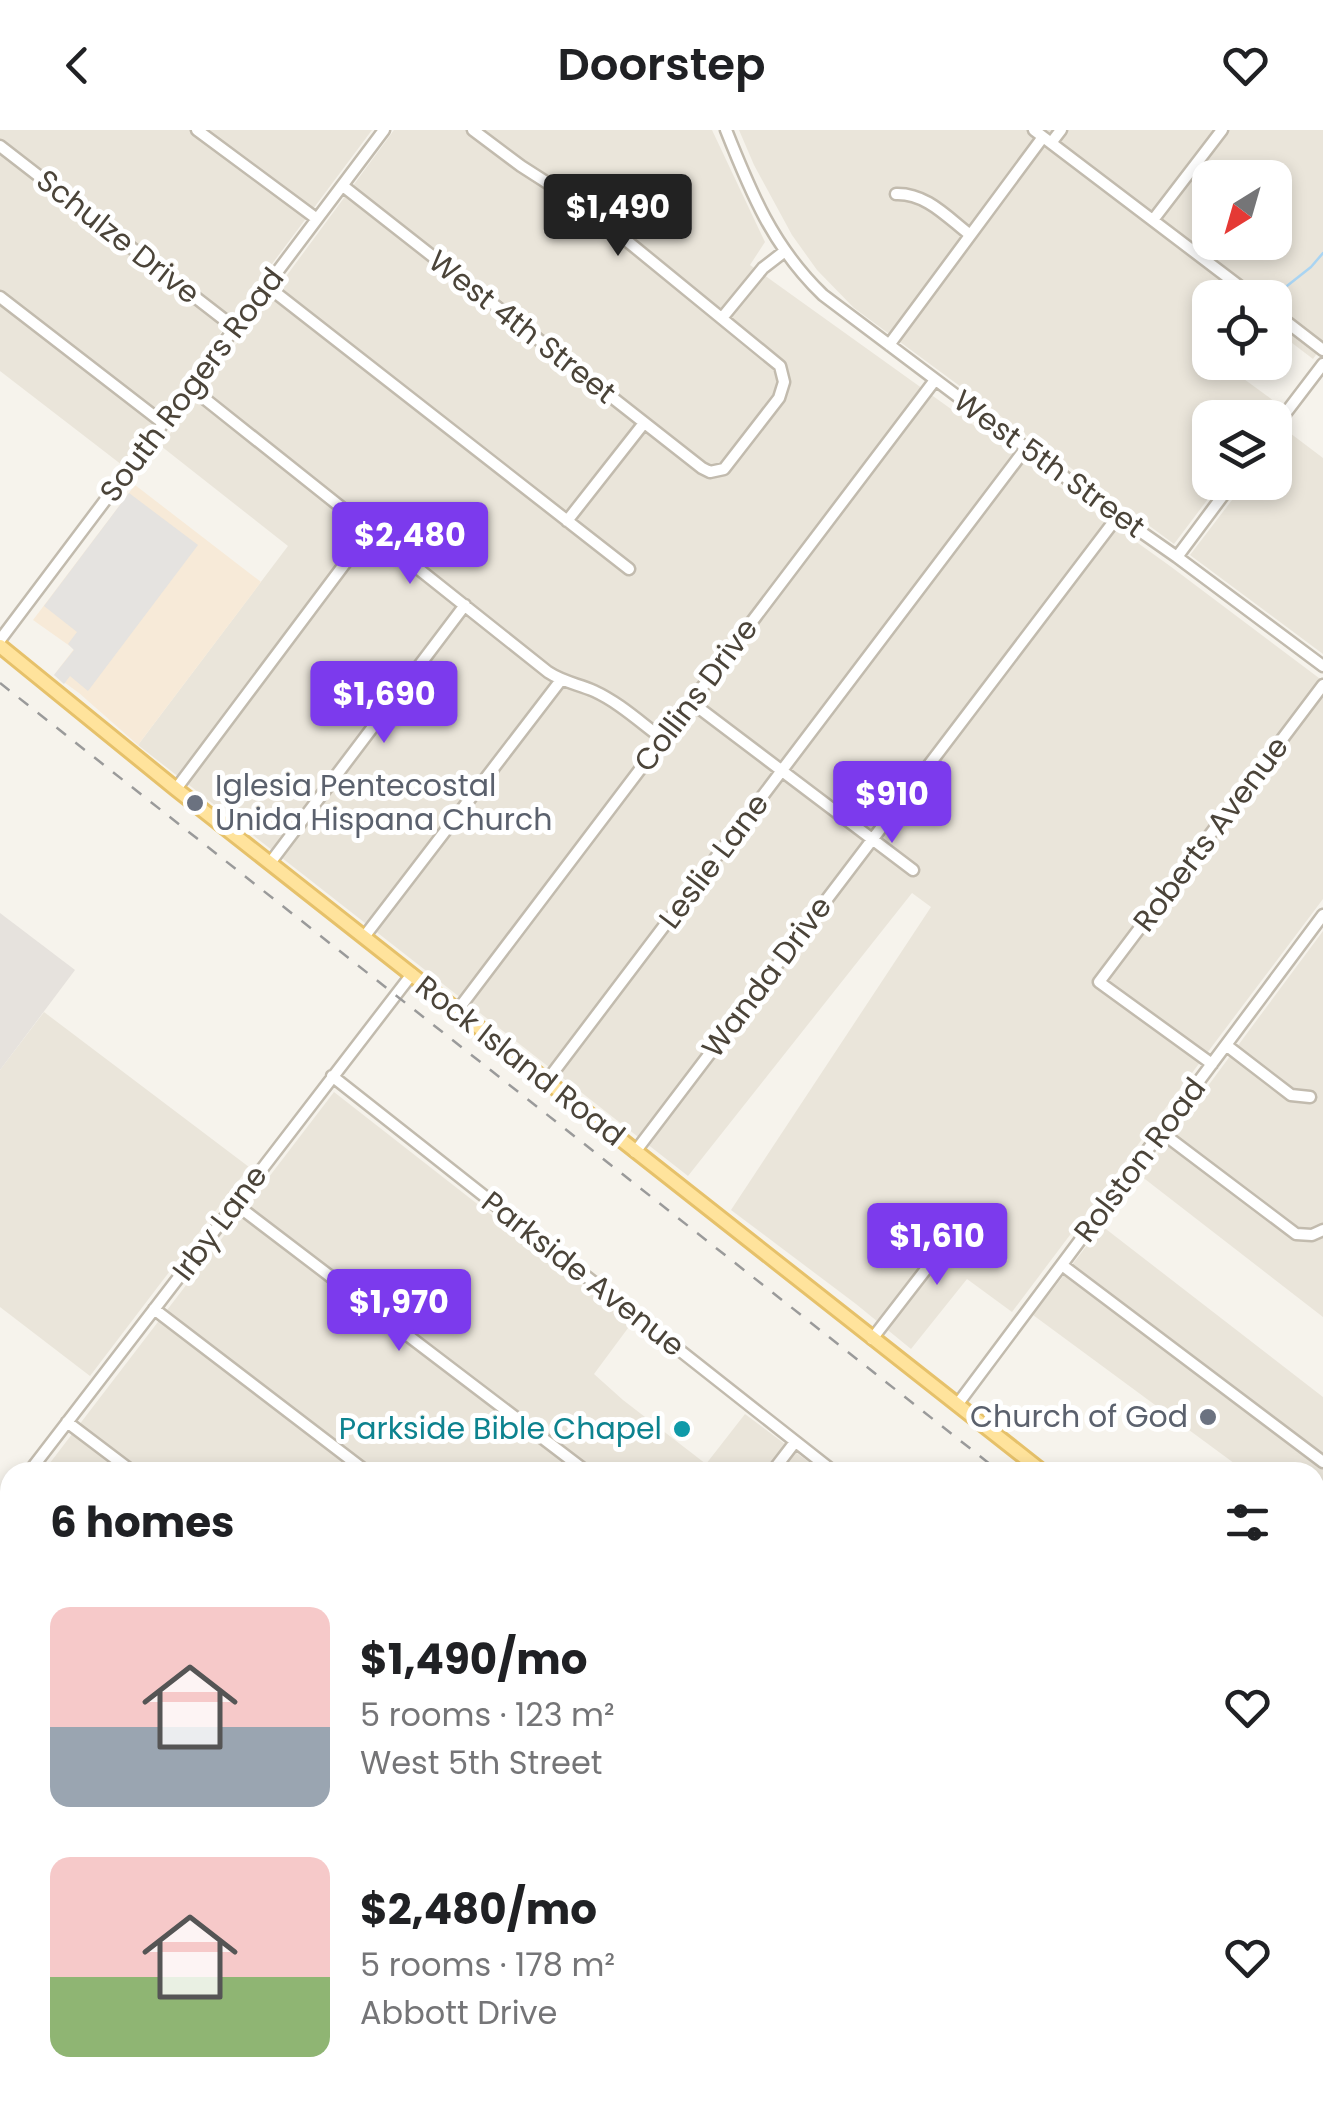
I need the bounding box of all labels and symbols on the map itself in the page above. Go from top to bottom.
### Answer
street label: Schulze Drive [27,159,209,314]
north arrow [1192,160,1292,260]
pin: $1,490 [537,174,699,259]
street label: West 4th Street [420,240,625,414]
street label: South Rogers Road [89,259,294,511]
street label: West 5th Street [945,379,1154,548]
pin: $2,480 [329,502,491,587]
street label: Collins Drive [623,609,768,781]
pin: $1,690 [303,661,465,746]
street label: Roberts Avenue [1123,727,1298,940]
pin: $910 [833,761,951,846]
place label: Iglesia Pentecostal Unida Hispana Church [215,764,552,841]
street label: Leslie Lane [648,784,779,937]
marker: Iglesia Pentecostal Unida Hispana Church [184,792,206,814]
street label: Wanda Drive [691,887,842,1067]
street label: Rock Island Road [406,965,634,1156]
street label: Rolston Road [1064,1069,1216,1251]
street label: Irby Lane [162,1156,277,1289]
street label: Parkside Avenue [473,1181,694,1367]
pin: $1,610 [856,1203,1018,1288]
pin: $1,970 [318,1269,480,1354]
place label: Church of God [970,1395,1188,1438]
marker: Church of God [1197,1406,1219,1428]
place label: Parkside Bible Chapel [339,1407,662,1450]
marker: Parkside Bible Chapel [671,1418,693,1440]

